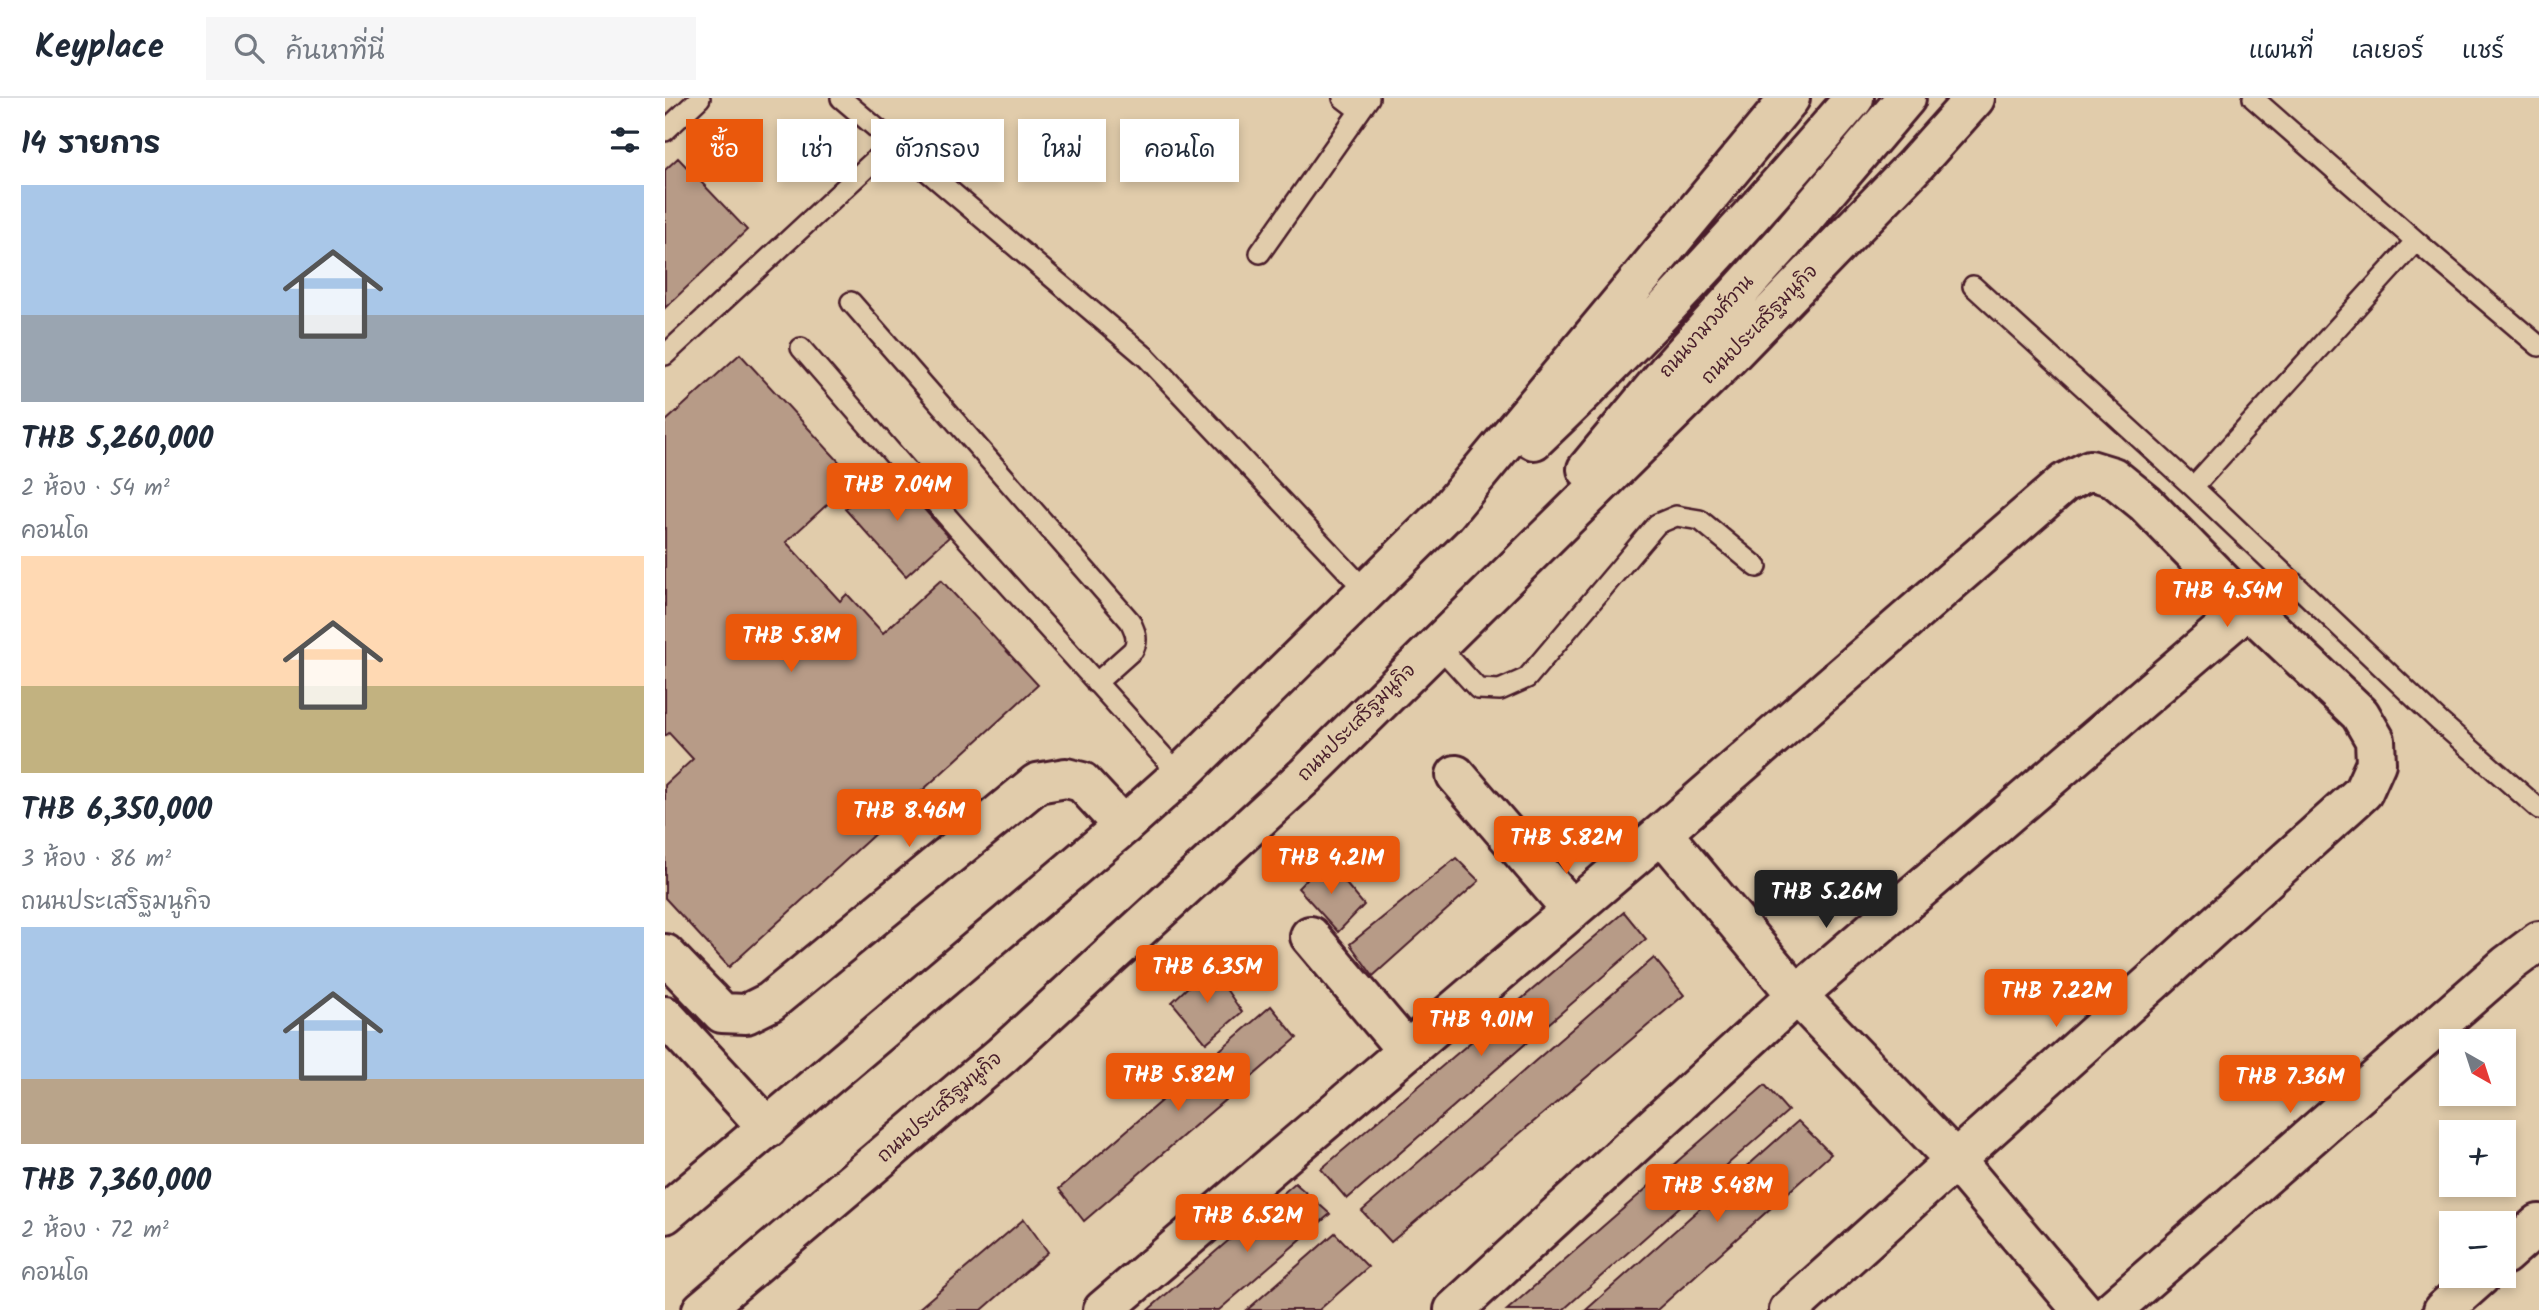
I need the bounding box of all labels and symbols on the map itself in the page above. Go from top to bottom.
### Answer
street label: ถนนประเสริฐมนูกิจ [1695,258,1825,392]
street label: ถนนงามวงศ์วาน [1652,268,1762,385]
pin: THB 7.04M [817,464,977,523]
pin: THB 4.54M [2147,570,2307,629]
pin: THB 5.8M [719,614,863,674]
street label: ถนนประเสริฐมนูกิจ [1291,657,1423,789]
pin: THB 8.46M [829,790,989,849]
pin: THB 5.82M [1486,816,1646,876]
pin: THB 4.21M [1251,836,1411,896]
pin: THB 5.26M [1746,870,1906,930]
pin: THB 6.35M [1127,946,1287,1005]
pin: THB 7.22M [1976,970,2136,1029]
pin: THB 9.01M [1401,998,1561,1058]
north arrow [2439,1029,2517,1106]
street label: ถนนประเสริฐมนูกิจ [871,1045,1009,1171]
pin: THB 5.82M [1098,1054,1258,1113]
pin: THB 7.36M [2210,1056,2370,1115]
pin: THB 5.48M [1637,1164,1797,1224]
pin: THB 6.52M [1167,1194,1327,1254]

